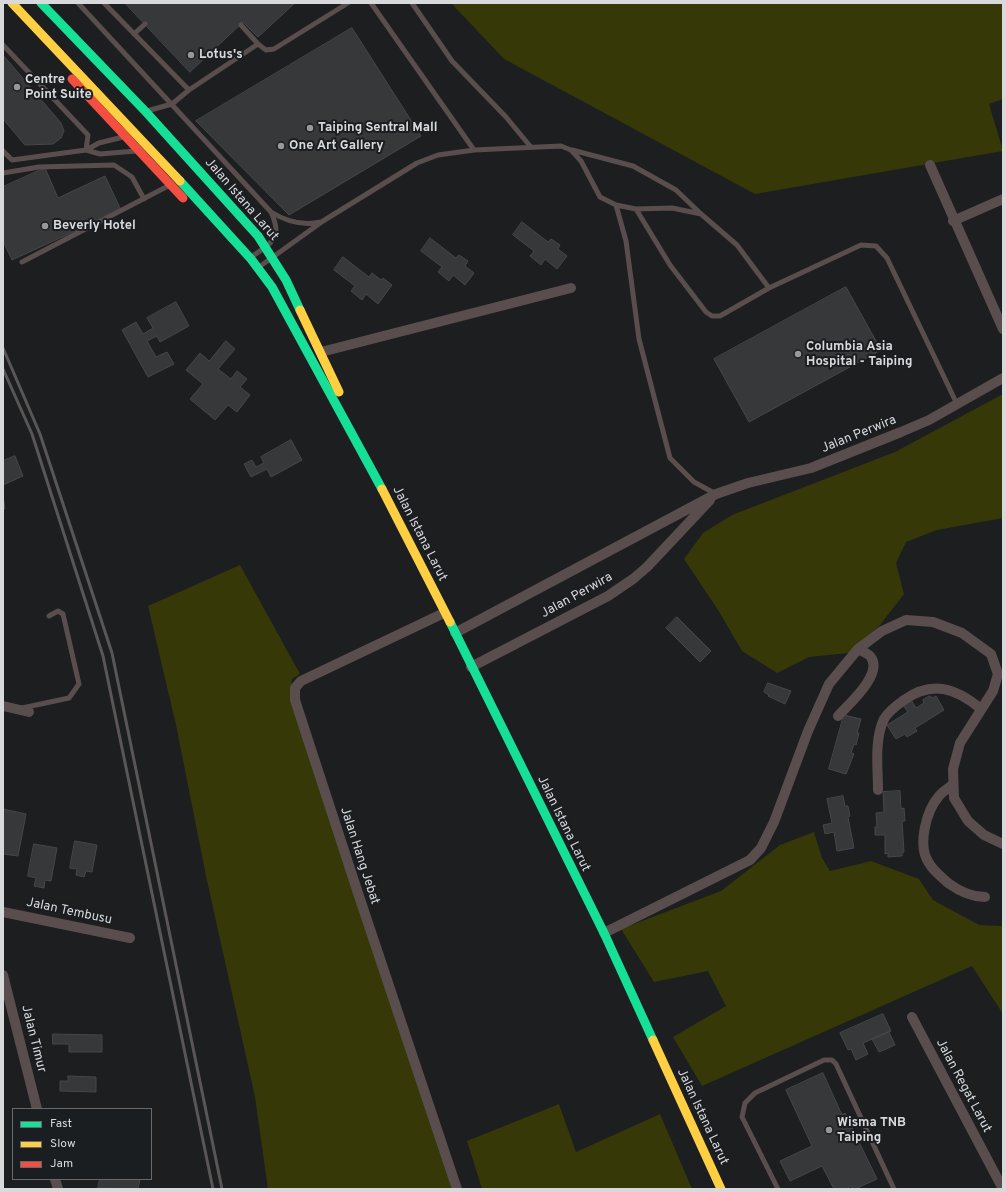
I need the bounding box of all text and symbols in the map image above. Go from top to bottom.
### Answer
place label: Lotus's [199,47,243,63]
marker: Lotus's [186,50,196,60]
place label: Centre Point Suite [25,72,92,103]
marker: Centre Point Suite [12,82,22,92]
place label: Taiping Sentral Mall [318,120,438,136]
marker: Taiping Sentral Mall [305,123,315,133]
place label: One Art Gallery [289,138,384,154]
marker: One Art Gallery [276,141,286,151]
street label: Jalan Istana Larut [201,155,281,245]
place label: Beverly Hotel [53,218,136,234]
marker: Beverly Hotel [40,221,50,231]
place label: Columbia Asia Hospital - Taiping [806,339,913,370]
marker: Columbia Asia Hospital - Taiping [793,349,803,359]
street label: Jalan Perwira [819,413,899,457]
street label: Jalan Istana Larut [388,484,450,584]
street label: Jalan Perwira [539,570,615,622]
street label: Jalan Istana Larut [533,774,593,874]
street label: Jalan Hang Jebat [336,805,382,907]
street label: Jalan Tembusu [25,895,113,929]
street label: Jalan Timur [17,1004,49,1074]
street label: Jalan Regat Larut [932,1037,994,1135]
street label: Jalan Istana Larut [673,1066,731,1168]
legend [12,1108,152,1180]
place label: Wisma TNB Taiping [837,1115,906,1146]
text: Fast [50,1116,72,1132]
marker: Wisma TNB Taiping [824,1125,834,1135]
text: Slow [50,1136,76,1152]
text: Jam [50,1156,73,1172]

